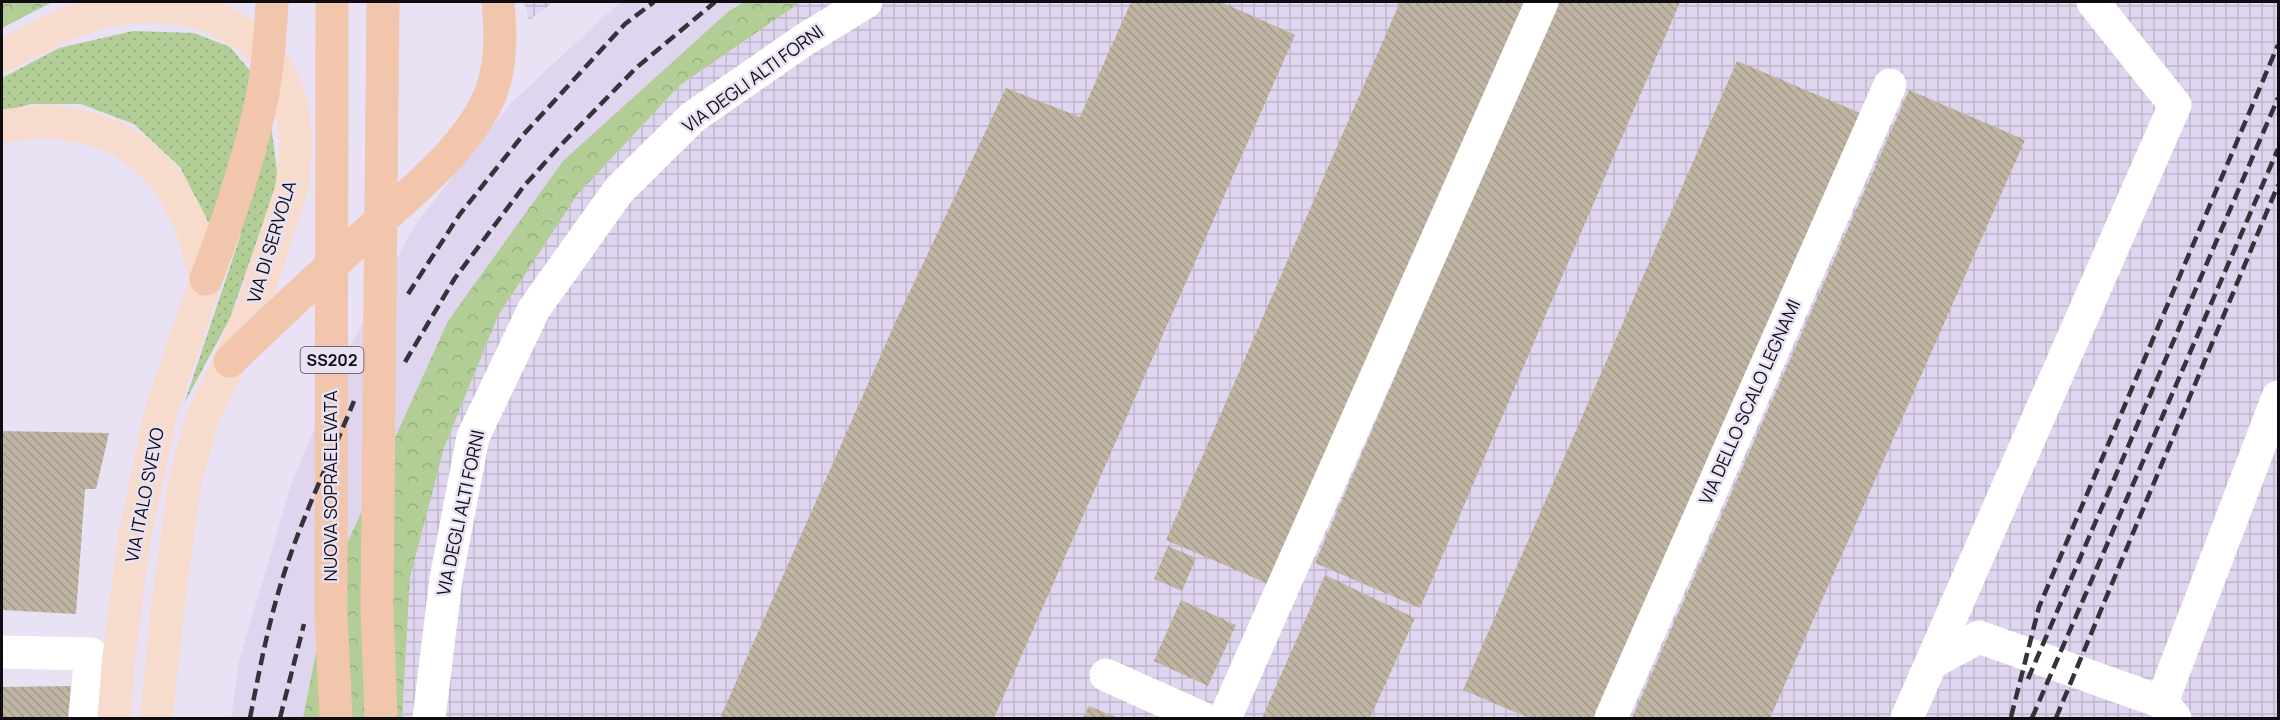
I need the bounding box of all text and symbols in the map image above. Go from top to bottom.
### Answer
street label: VIA DEGLI ALTI FORNI [677,19,828,138]
street label: VIA DI SERVOLA [241,177,301,306]
street label: VIA DELLO SCALO LEGNAMI [1693,295,1805,508]
road number: SS202 [300,347,364,373]
street label: NUOVA SOPRAELEVATA [318,390,342,582]
street label: VIA ITALO SVEVO [119,425,169,564]
street label: VIA DEGLI ALTI FORNI [431,428,489,598]

